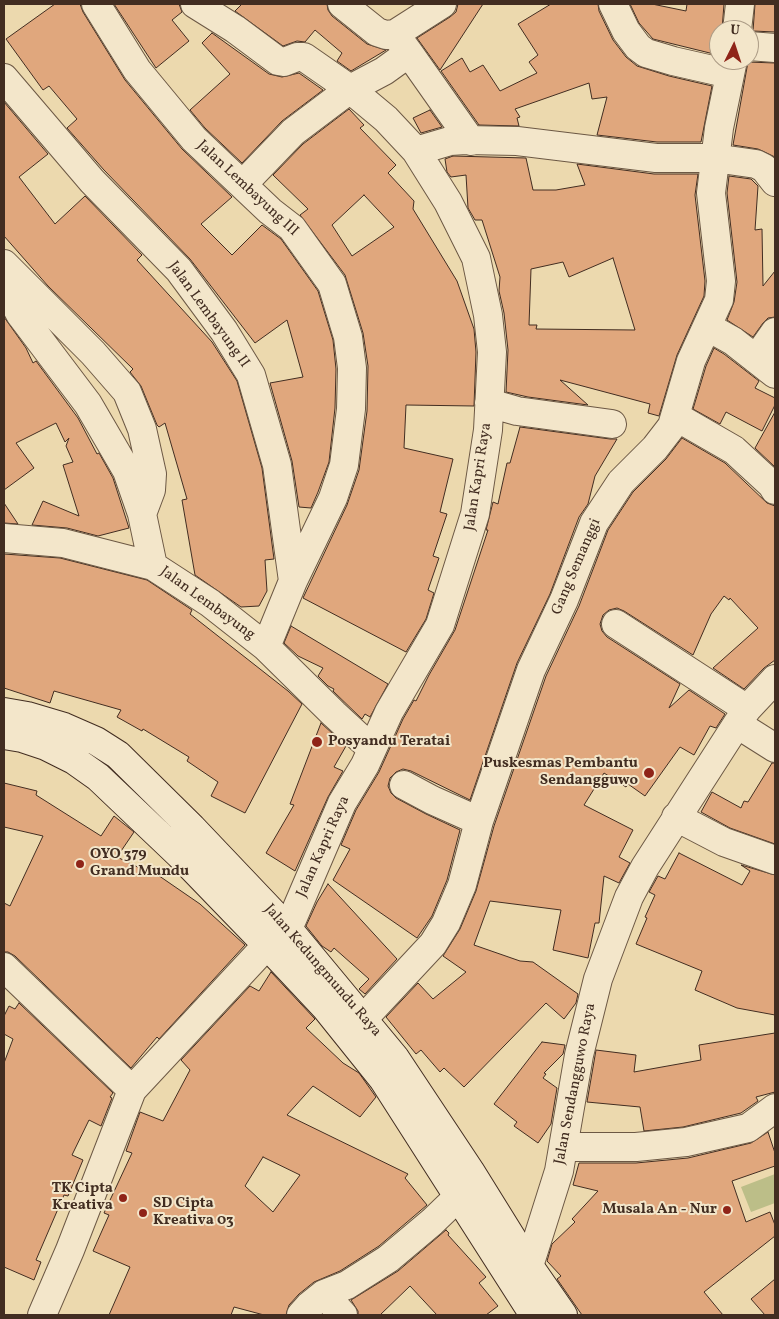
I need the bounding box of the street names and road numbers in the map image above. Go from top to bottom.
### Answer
street label: Jalan Lembayung III [192,137,302,241]
street label: Jalan Lembayung II [163,258,253,372]
street label: Jalan Kapri Raya [462,422,496,532]
street label: Gang Semanggi [549,516,605,618]
street label: Jalan Lembayung [156,563,258,645]
street label: Jalan Kapri Raya [294,793,354,901]
street label: Jalan Kedungmundu Raya [259,901,385,1041]
street label: Jalan Sendangguwo Raya [552,1002,600,1166]

